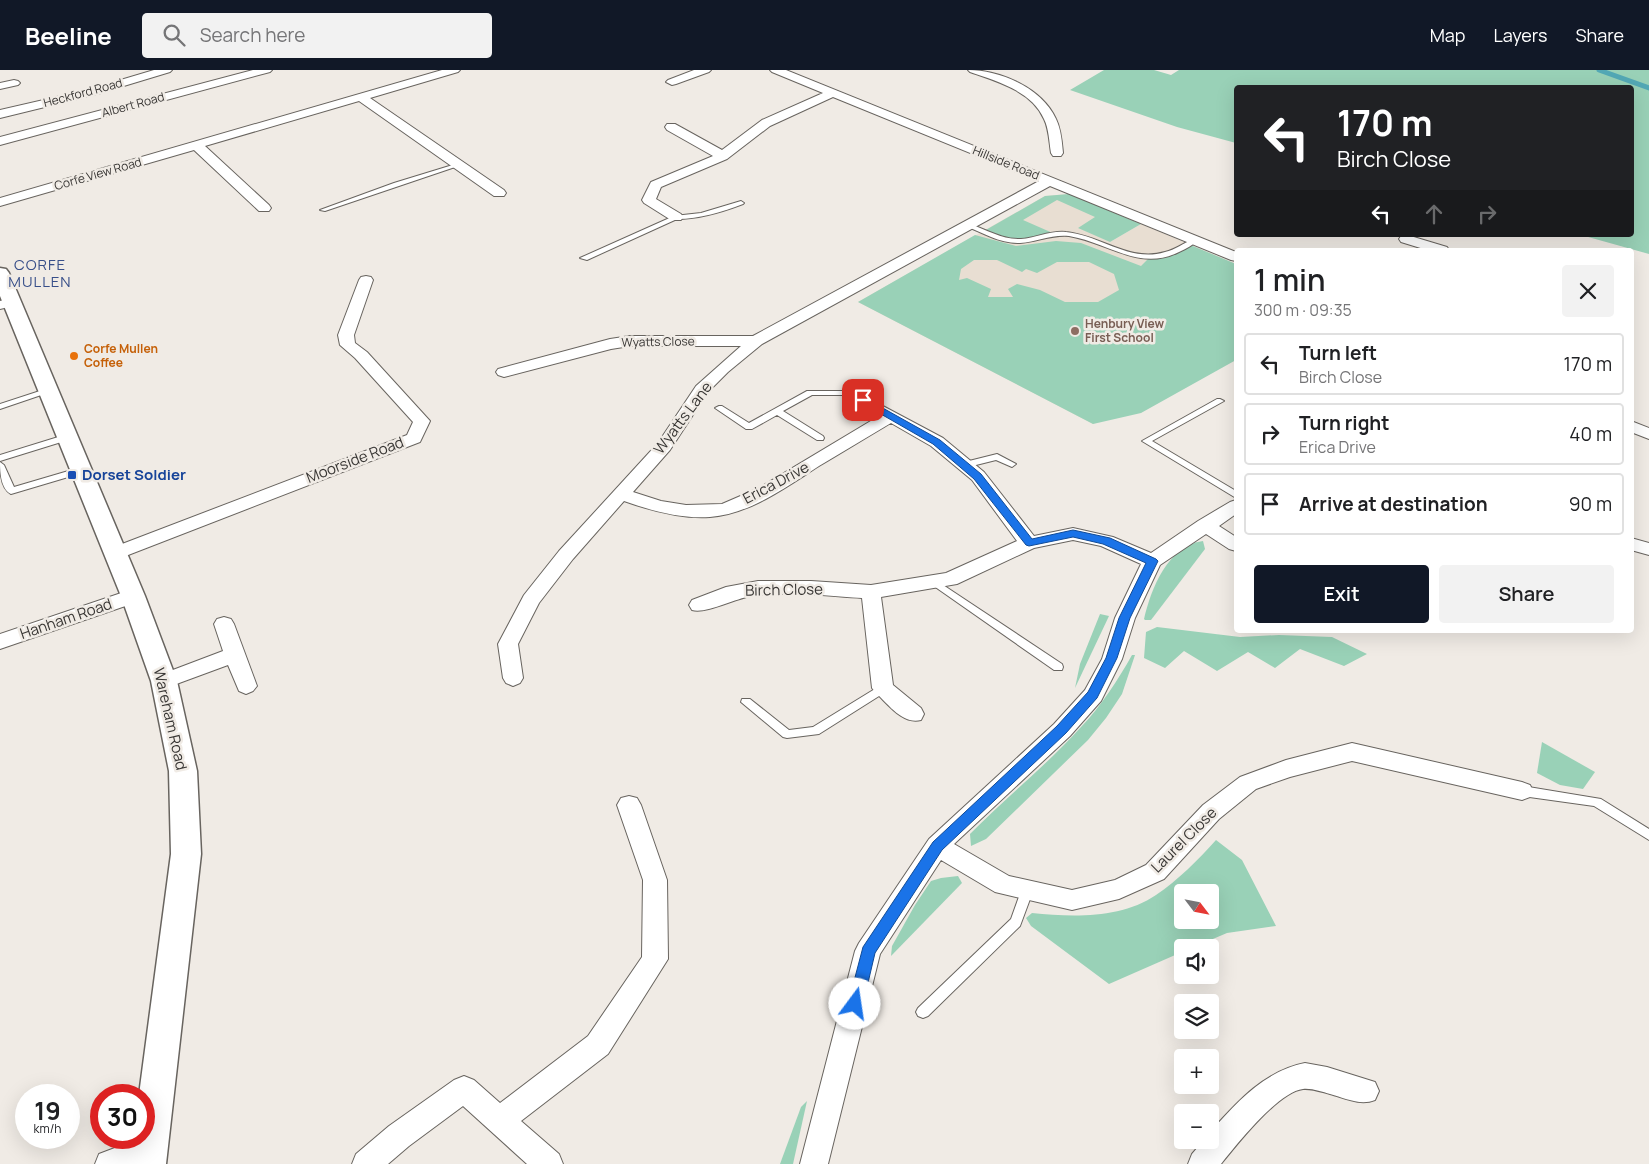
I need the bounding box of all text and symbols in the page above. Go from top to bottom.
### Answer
search box [142,13,492,58]
text: Beeline [25,19,112,52]
icon: search [160,21,188,49]
text: Search here [200,22,305,48]
text: Map [1430,23,1465,47]
text: Layers [1493,23,1547,47]
text: Share [1575,23,1624,47]
street label: Heckford Road [42,74,124,111]
street label: Albert Road [100,88,166,121]
text: 170 m [1337,99,1433,147]
icon: left [1254,105,1319,170]
street label: Hillside Road [970,141,1042,184]
text: Birch Close [1337,144,1451,174]
street label: Corfe View Road [52,153,143,194]
icon: left [1367,200,1395,228]
icon: ahead [1420,200,1448,228]
icon: right [1473,200,1501,228]
district label: CORFE MULLEN [8,254,72,292]
text: 1 min [1254,259,1326,300]
button: close [1562,265,1614,317]
text: 300 m · 09:35 [1254,299,1352,321]
place label: Henbury View First School [1085,315,1165,346]
marker: Henbury View First School [1069,325,1081,337]
street label: Wyatts Close [621,332,695,351]
place label: Corfe Mullen Coffee [84,340,158,371]
text: Turn left [1299,340,1377,366]
marker: Corfe Mullen Coffee [68,350,80,362]
icon: left [1256,350,1284,378]
text: 170 m [1564,351,1612,377]
text: Birch Close [1299,366,1382,388]
street label: Wyatts Lane [648,377,717,458]
pin [842,379,884,421]
icon: arrive [849,386,877,414]
text: Turn right [1299,410,1389,436]
icon: right [1256,420,1284,448]
text: 40 m [1569,421,1612,447]
street label: Moorside Road [303,431,407,488]
text: Erica Drive [1299,436,1376,458]
street label: Erica Drive [739,456,813,509]
place label: Dorset Soldier [82,464,186,485]
marker: Dorset Soldier [66,469,78,481]
icon: arrive [1256,490,1284,518]
text: Arrive at destination [1299,491,1488,517]
text: 90 m [1569,491,1612,517]
button: Exit [1254,565,1429,623]
button: Share [1439,565,1614,623]
street label: Birch Close [745,578,823,601]
street label: Hanham Road [17,593,115,644]
street label: Wareham Road [149,666,192,772]
street label: Laurel Close [1146,802,1221,877]
north arrow [1174,884,1219,929]
map controls [1174,884,1219,1149]
button: sound [1174,939,1219,984]
position arrow [828,977,880,1029]
button: layers [1174,994,1219,1039]
button: + [1174,1049,1219,1094]
speed limit sign: 30 [90,1084,155,1149]
text: 19 [34,1093,61,1128]
button: − [1174,1104,1219,1149]
text: km/h [34,1120,61,1137]

